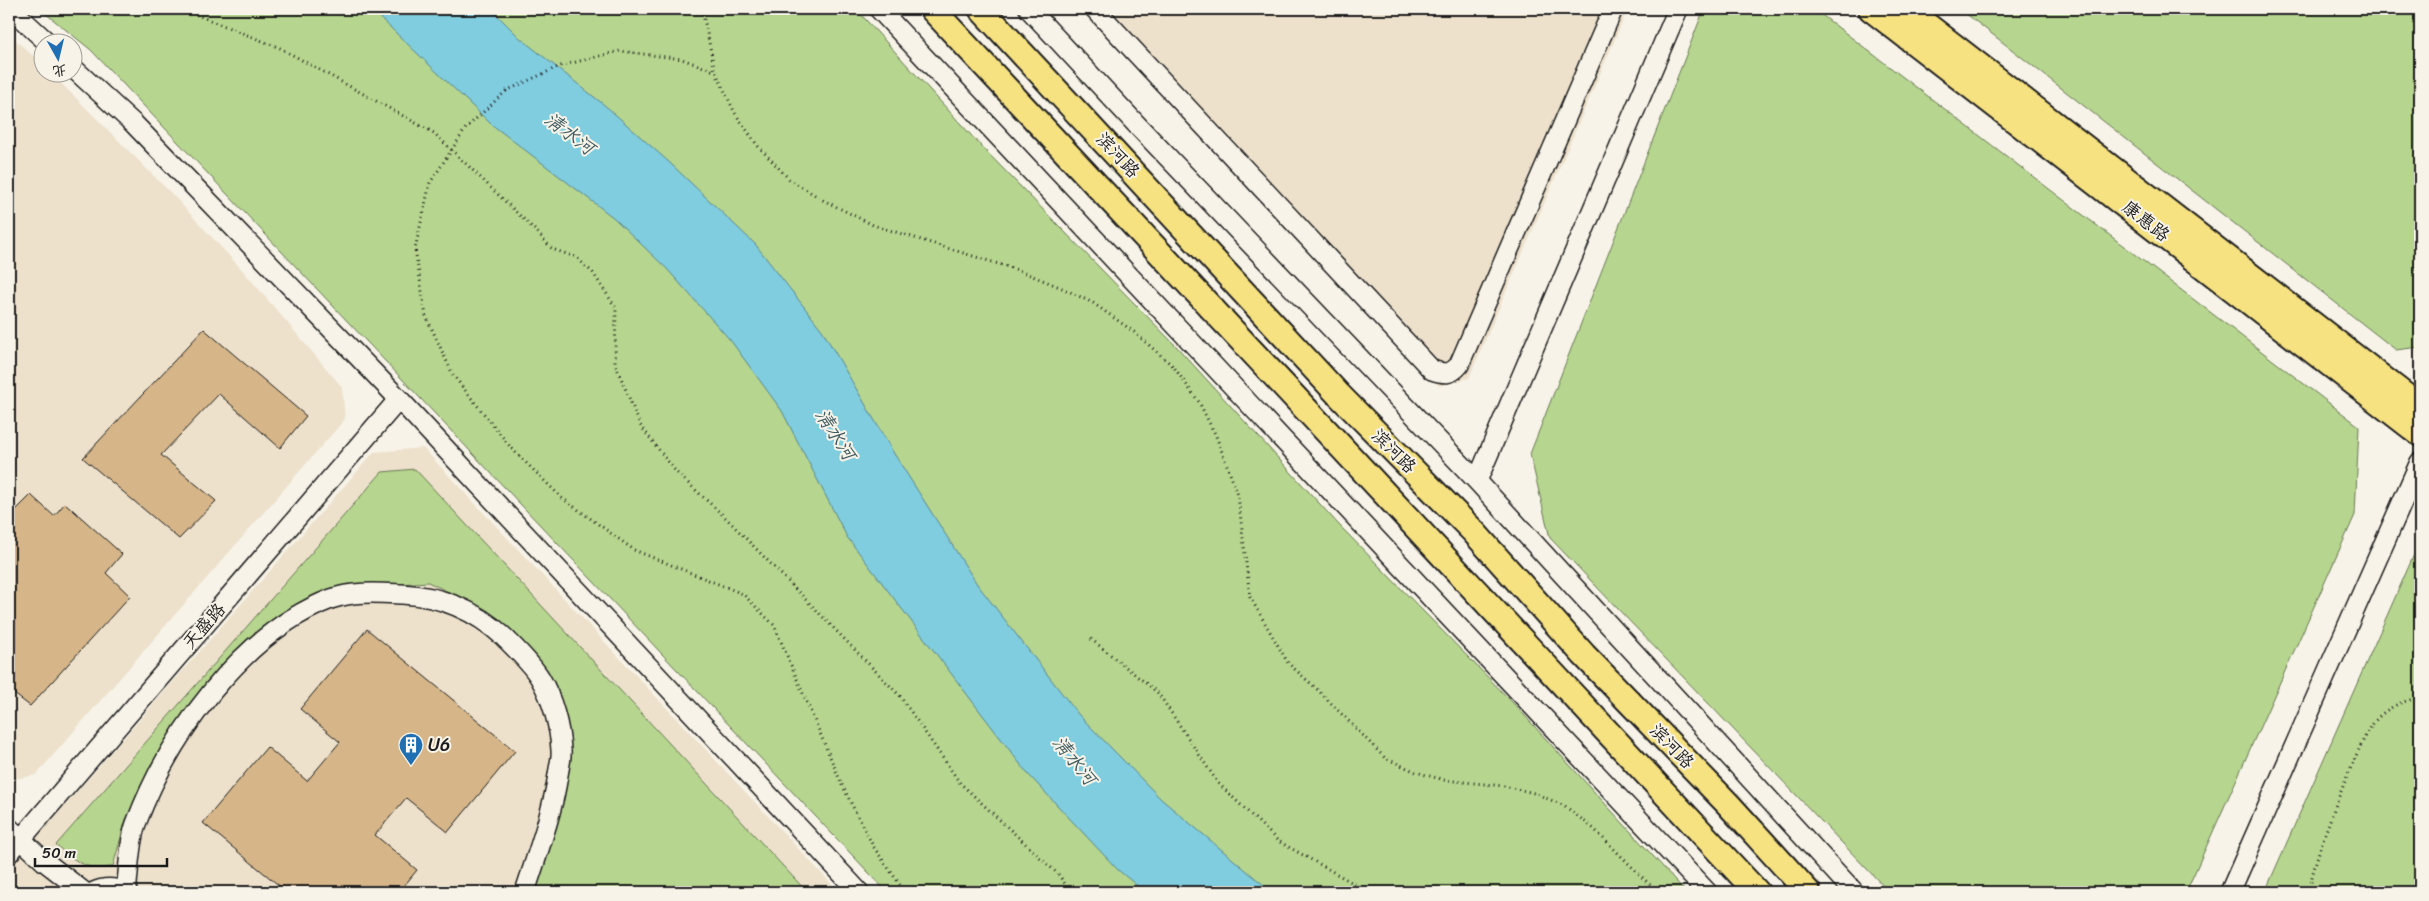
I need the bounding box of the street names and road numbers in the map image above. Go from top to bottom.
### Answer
street label: 滨河路 [1088,124,1148,186]
street label: 康惠路 [2115,192,2177,250]
street label: 滨河路 [1364,421,1424,481]
street label: 天盛路 [174,595,234,657]
street label: 滨河路 [1642,715,1702,777]

